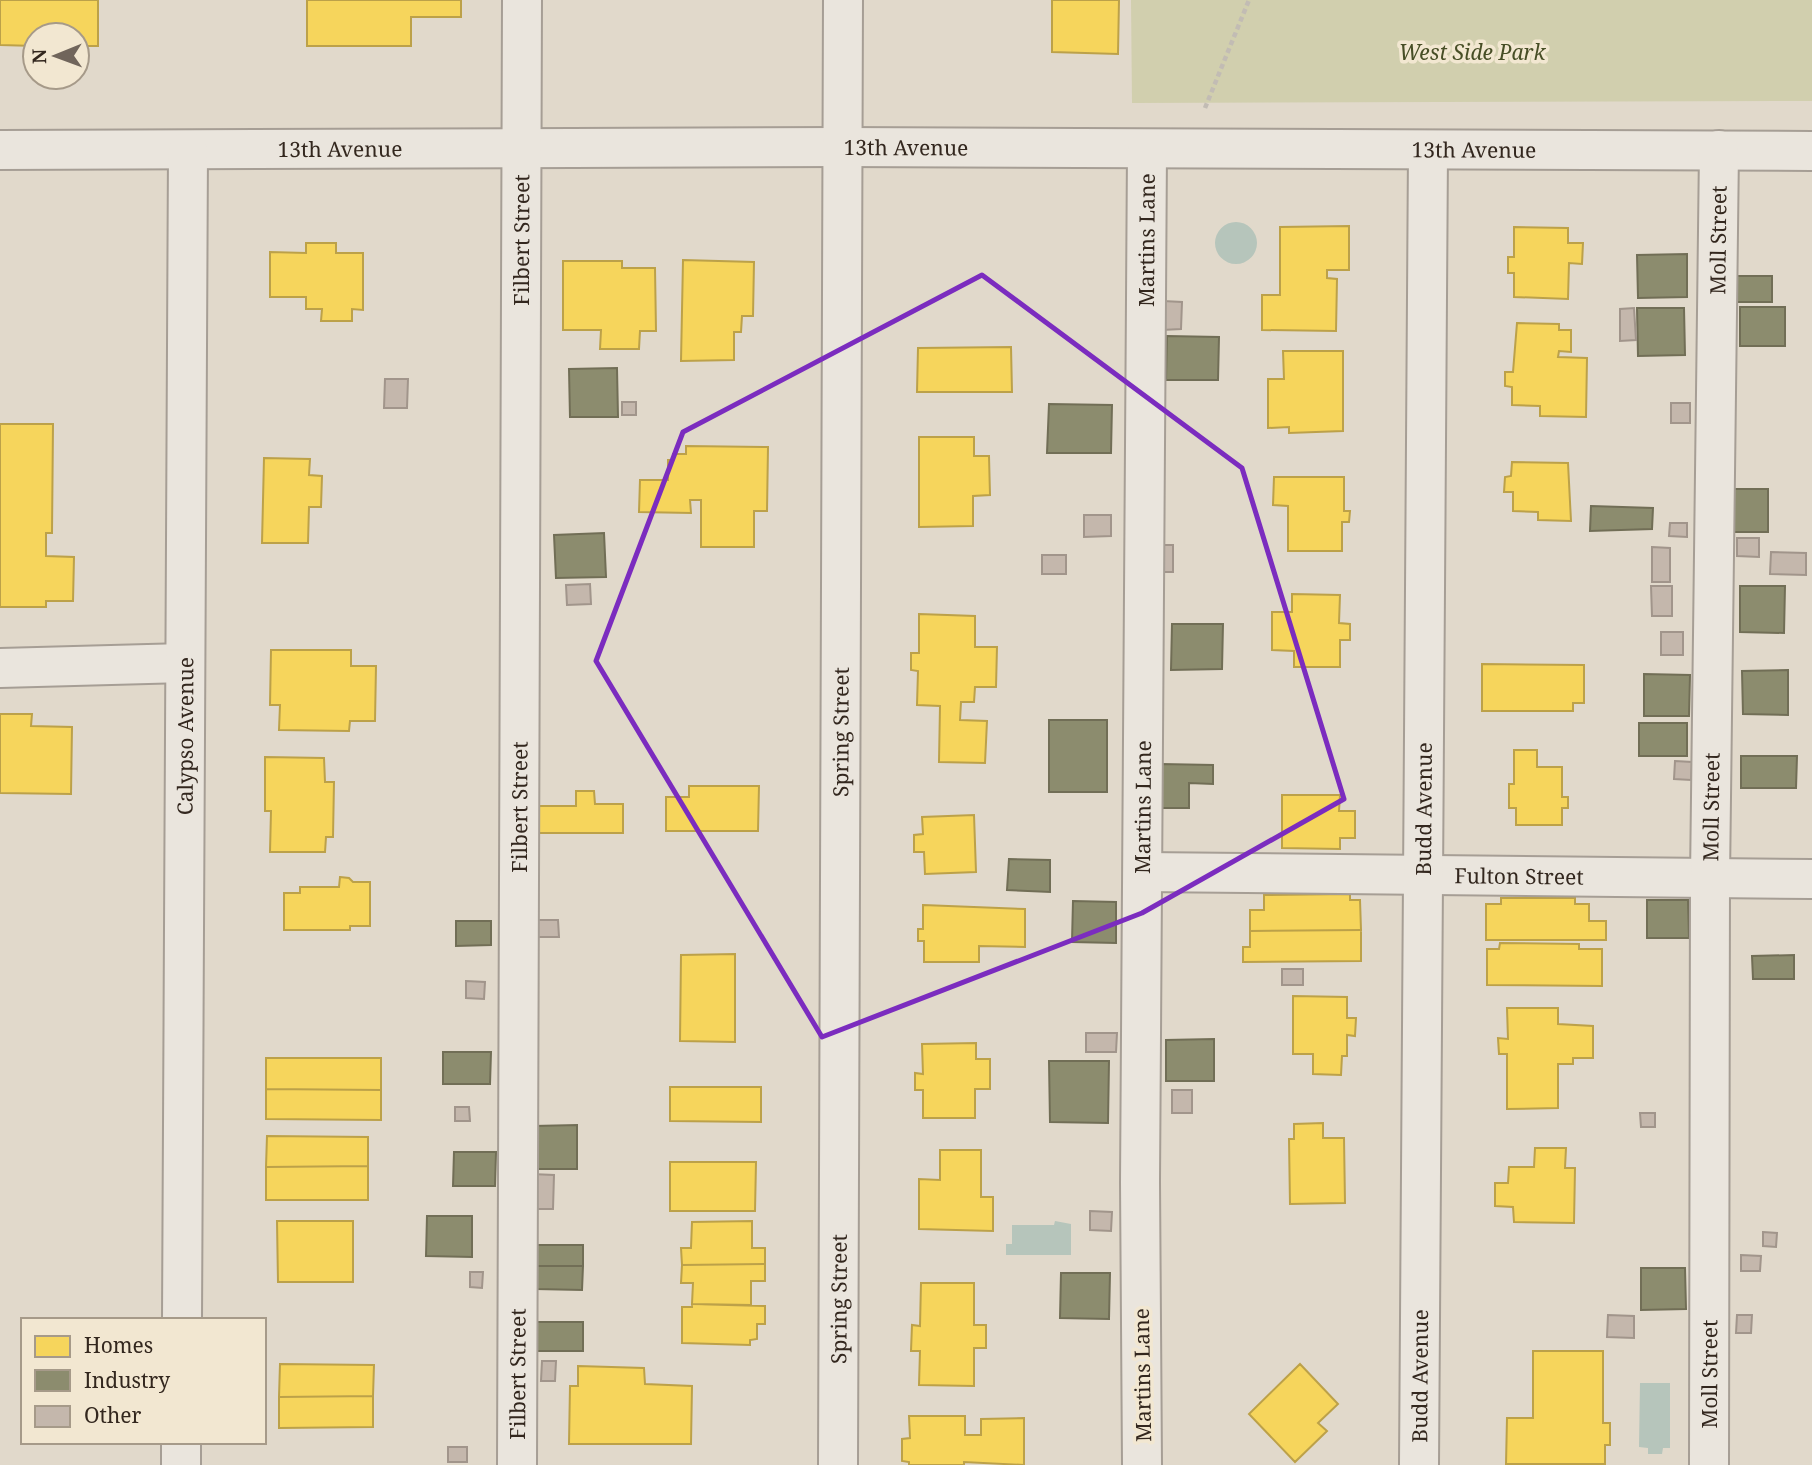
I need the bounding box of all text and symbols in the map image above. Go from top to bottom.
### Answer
north arrow [21,21,91,91]
park label: West Side Park [1399,38,1546,66]
text: N [26,49,52,64]
street label: 13th Avenue [844,133,968,162]
street label: 13th Avenue [278,135,402,163]
street label: 13th Avenue [1412,135,1536,164]
street label: Martins Lane [1132,173,1161,307]
street label: Filbert Street [507,174,535,306]
street label: Moll Street [1703,185,1733,295]
street label: Calypso Avenue [171,657,199,815]
street label: Spring Street [826,667,855,797]
street label: Martins Lane [1128,740,1157,874]
street label: Filbert Street [505,741,533,873]
street label: Budd Avenue [1409,742,1438,876]
street label: Moll Street [1696,752,1726,862]
street label: Fulton Street [1454,861,1584,891]
street label: Spring Street [824,1234,853,1364]
street label: Filbert Street [503,1308,532,1440]
street label: Martins Lane [1127,1308,1157,1442]
street label: Budd Avenue [1405,1309,1434,1443]
legend [21,1318,266,1444]
street label: Moll Street [1695,1319,1723,1429]
text: Homes [84,1331,153,1359]
text: Industry [84,1366,170,1394]
text: Other [84,1401,142,1429]

